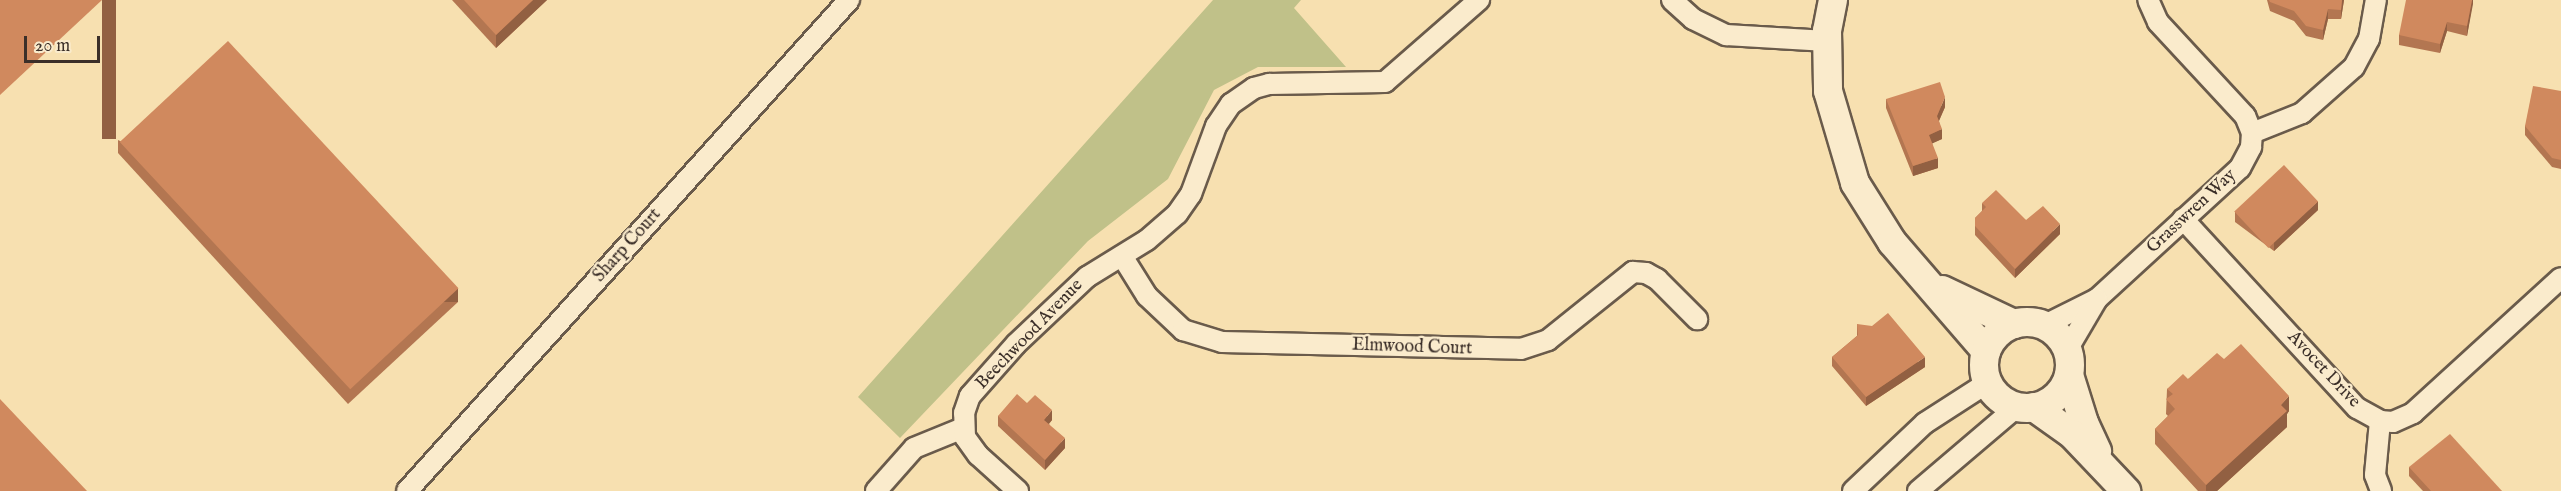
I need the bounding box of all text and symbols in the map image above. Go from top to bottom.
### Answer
scale bar [27,24,104,62]
text: 20 m [35,35,70,58]
street label: Grasswren Way [2143,165,2241,259]
street label: Sharp Court [589,205,667,287]
street label: Beechwood Avenue [972,275,1088,395]
street label: Avocet Drive [2282,327,2364,413]
street label: Elmwood Court [1352,335,1472,361]

